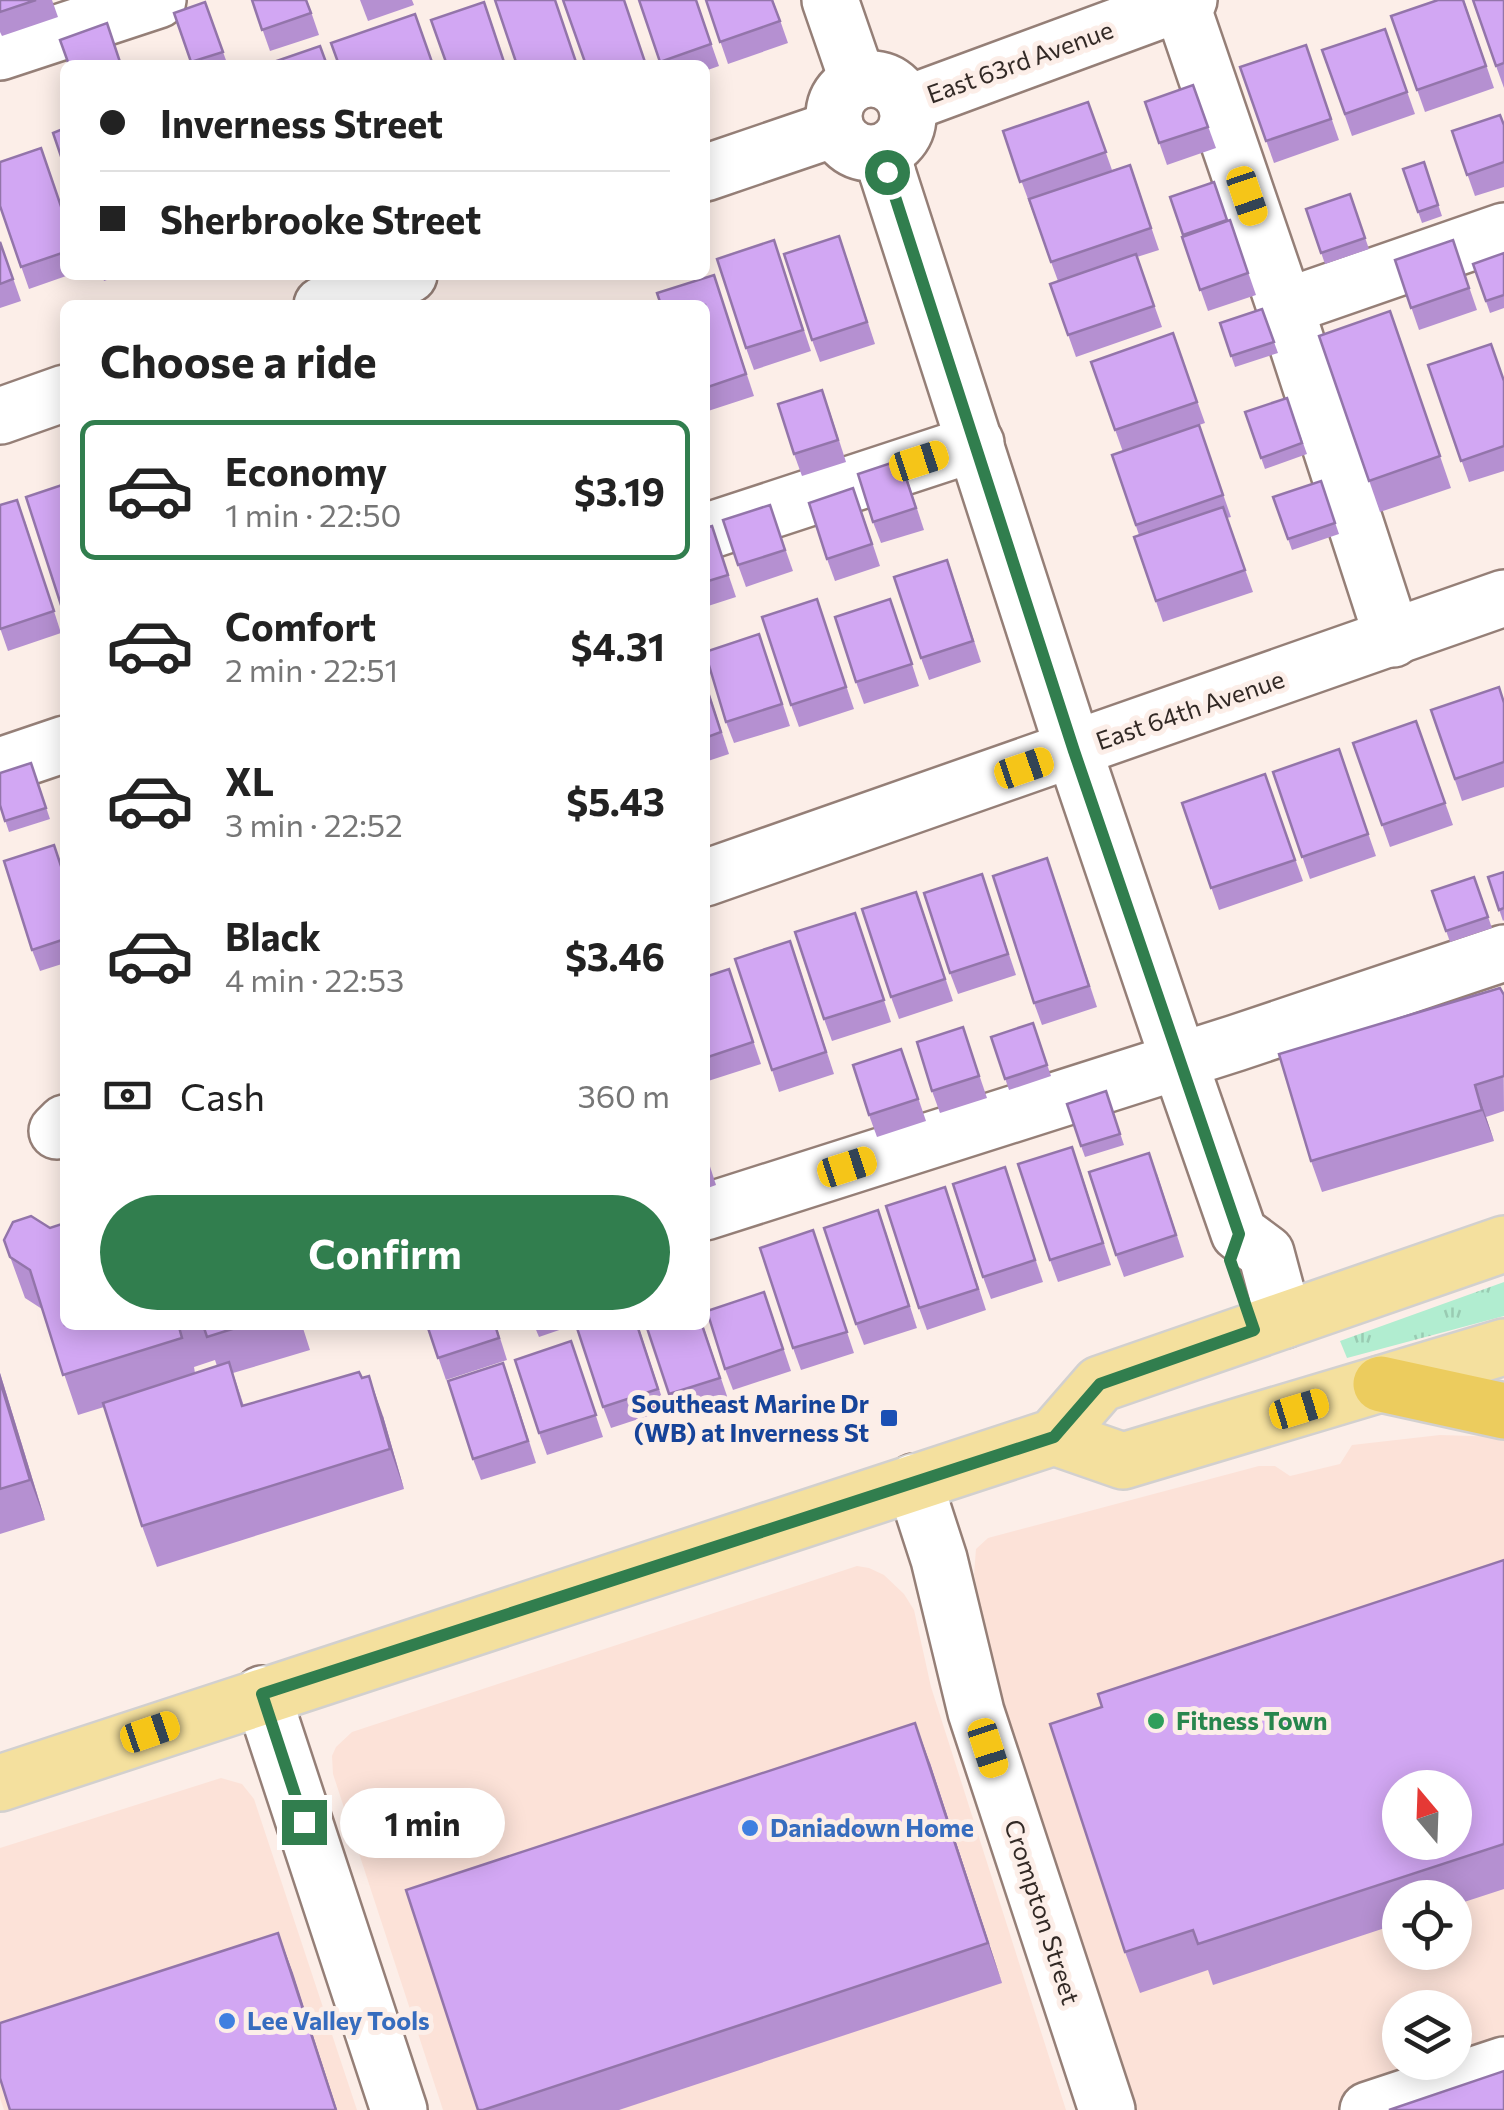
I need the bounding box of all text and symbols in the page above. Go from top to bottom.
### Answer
street label: East 63rd Avenue [923,13,1117,109]
text: Inverness Street [160,99,443,146]
route start [865,150,910,195]
car [1223,163,1271,229]
text: Sherbrooke Street [160,195,481,242]
text: Choose a ride [100,332,377,387]
car [886,437,952,485]
icon: car [105,445,195,535]
text: Economy [225,447,387,494]
text: $3.19 [574,467,665,514]
text: 1 min · 22:50 [225,494,401,534]
icon: car [105,600,195,690]
text: Comfort [225,602,376,649]
text: $4.31 [571,622,665,669]
text: 2 min · 22:51 [225,649,398,689]
street label: East 64th Avenue [1092,663,1288,755]
car [991,744,1057,792]
icon: car [105,755,195,845]
text: XL [225,757,274,804]
text: $5.43 [566,777,665,824]
text: 3 min · 22:52 [225,804,403,844]
icon: car [105,910,195,1000]
text: Black [225,912,321,959]
text: $3.46 [565,932,665,979]
text: 4 min · 22:53 [225,959,404,999]
icon: cash [100,1068,155,1123]
text: Cash [180,1072,265,1119]
text: 360 m [577,1075,670,1115]
car [814,1143,880,1191]
button: Confirm [100,1195,670,1310]
car [1266,1386,1332,1432]
place label: Southeast Marine Dr (WB) at Inverness St [631,1388,869,1447]
marker: Southeast Marine Dr (WB) at Inverness St [878,1407,900,1429]
place label: Fitness Town [1176,1705,1328,1735]
car [117,1708,183,1756]
marker: Fitness Town [1145,1710,1167,1732]
car [964,1715,1012,1781]
north arrow [1382,1770,1472,1860]
map controls [1382,1770,1472,2080]
callout: 1 min [339,1787,504,1857]
route end [282,1800,327,1845]
text: 1 min [385,1803,460,1843]
place label: Daniadown Home [770,1812,974,1842]
street label: Crompton Street [999,1815,1087,2008]
marker: Daniadown Home [739,1817,761,1839]
button: locate [1382,1880,1472,1970]
button: layers [1382,1990,1472,2080]
place label: Lee Valley Tools [247,2005,430,2035]
marker: Lee Valley Tools [216,2010,238,2032]

